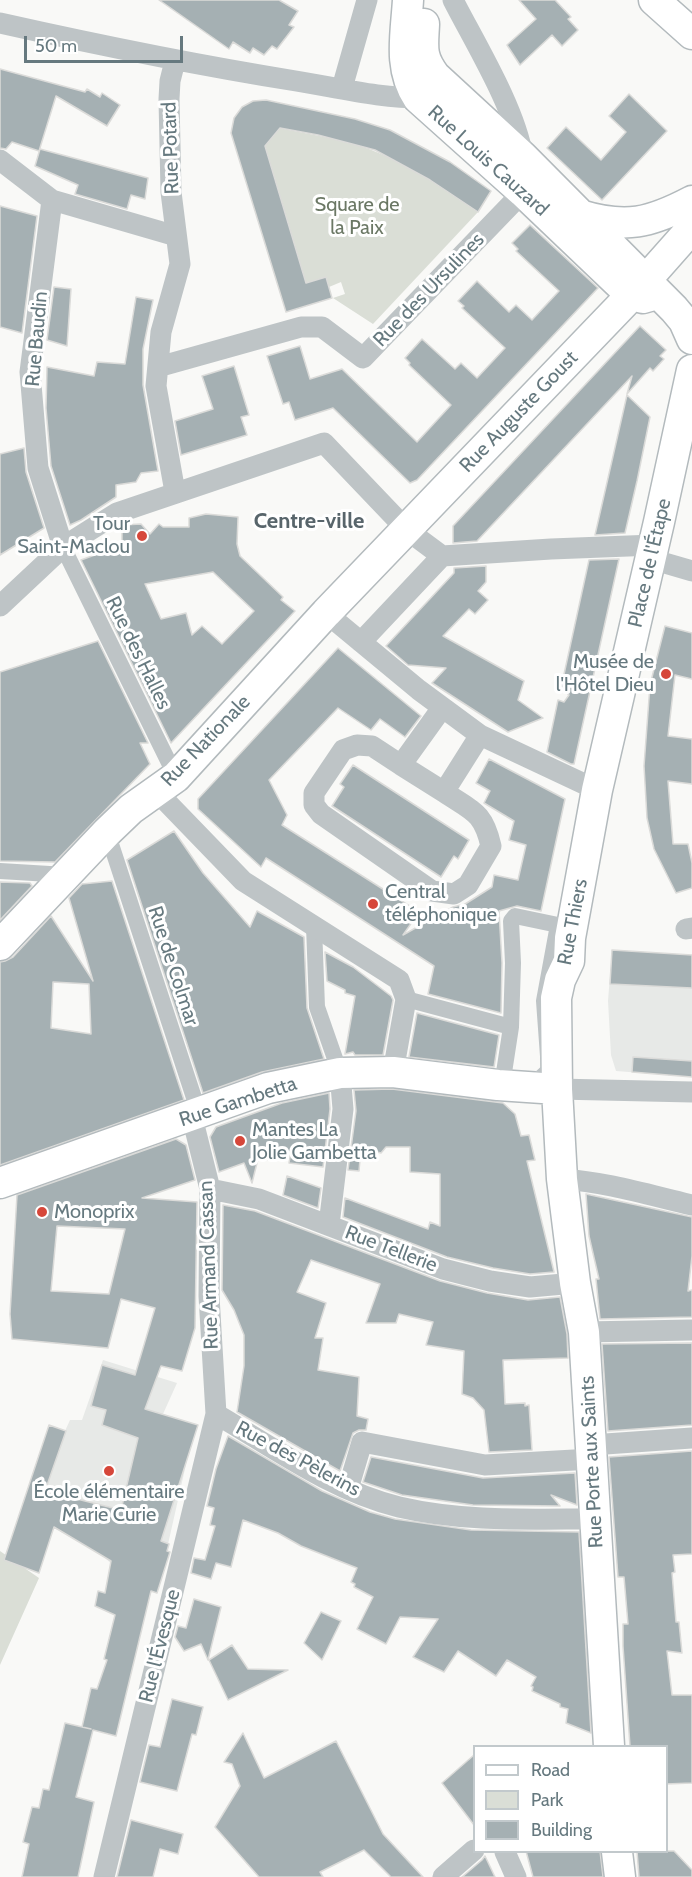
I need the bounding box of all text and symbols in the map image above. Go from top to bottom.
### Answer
scale bar [27,24,186,62]
text: 50 m [35,35,77,57]
street label: Rue Potard [157,101,185,195]
street label: Rue Louis Cauzard [423,101,553,221]
park label: Square de la Paix [314,193,400,240]
street label: Rue des Ursulines [369,228,489,352]
street label: Rue Baudin [21,290,53,388]
street label: Rue Auguste Goust [455,346,583,478]
street label: Place de l'Étape [623,496,677,630]
district label: Centre-ville [254,509,364,535]
place label: Tour Saint-Maclou [17,512,130,559]
marker: Tour Saint-Maclou [135,529,149,543]
street label: Rue des Halles [100,593,176,713]
place label: Musée de l'Hôtel Dieu [556,650,654,697]
marker: Musée de l'Hôtel Dieu [659,667,673,681]
street label: Rue Nationale [156,690,256,792]
street label: Rue Thiers [553,877,593,967]
place label: Central téléphonique [385,880,497,927]
marker: Central téléphonique [366,897,380,911]
street label: Rue de Colmar [142,903,204,1029]
street label: Rue Gambetta [176,1072,300,1132]
place label: Mantes La Jolie Gambetta [252,1118,377,1165]
marker: Mantes La Jolie Gambetta [233,1134,247,1148]
street label: Rue Armand Cassan [194,1180,224,1350]
place label: Monoprix [54,1200,134,1224]
marker: Monoprix [35,1205,49,1219]
street label: Rue Tellerie [342,1220,440,1278]
street label: Rue Porte aux Saints [576,1375,608,1549]
street label: Rue des Pèlerins [232,1416,364,1502]
marker: École élémentaire Marie Curie [102,1464,116,1478]
place label: École élémentaire Marie Curie [34,1480,184,1527]
street label: Rue l'Évesque [134,1587,186,1705]
legend [473,1745,668,1853]
text: Road [531,1759,570,1781]
text: Park [531,1789,563,1811]
text: Building [531,1819,592,1841]

